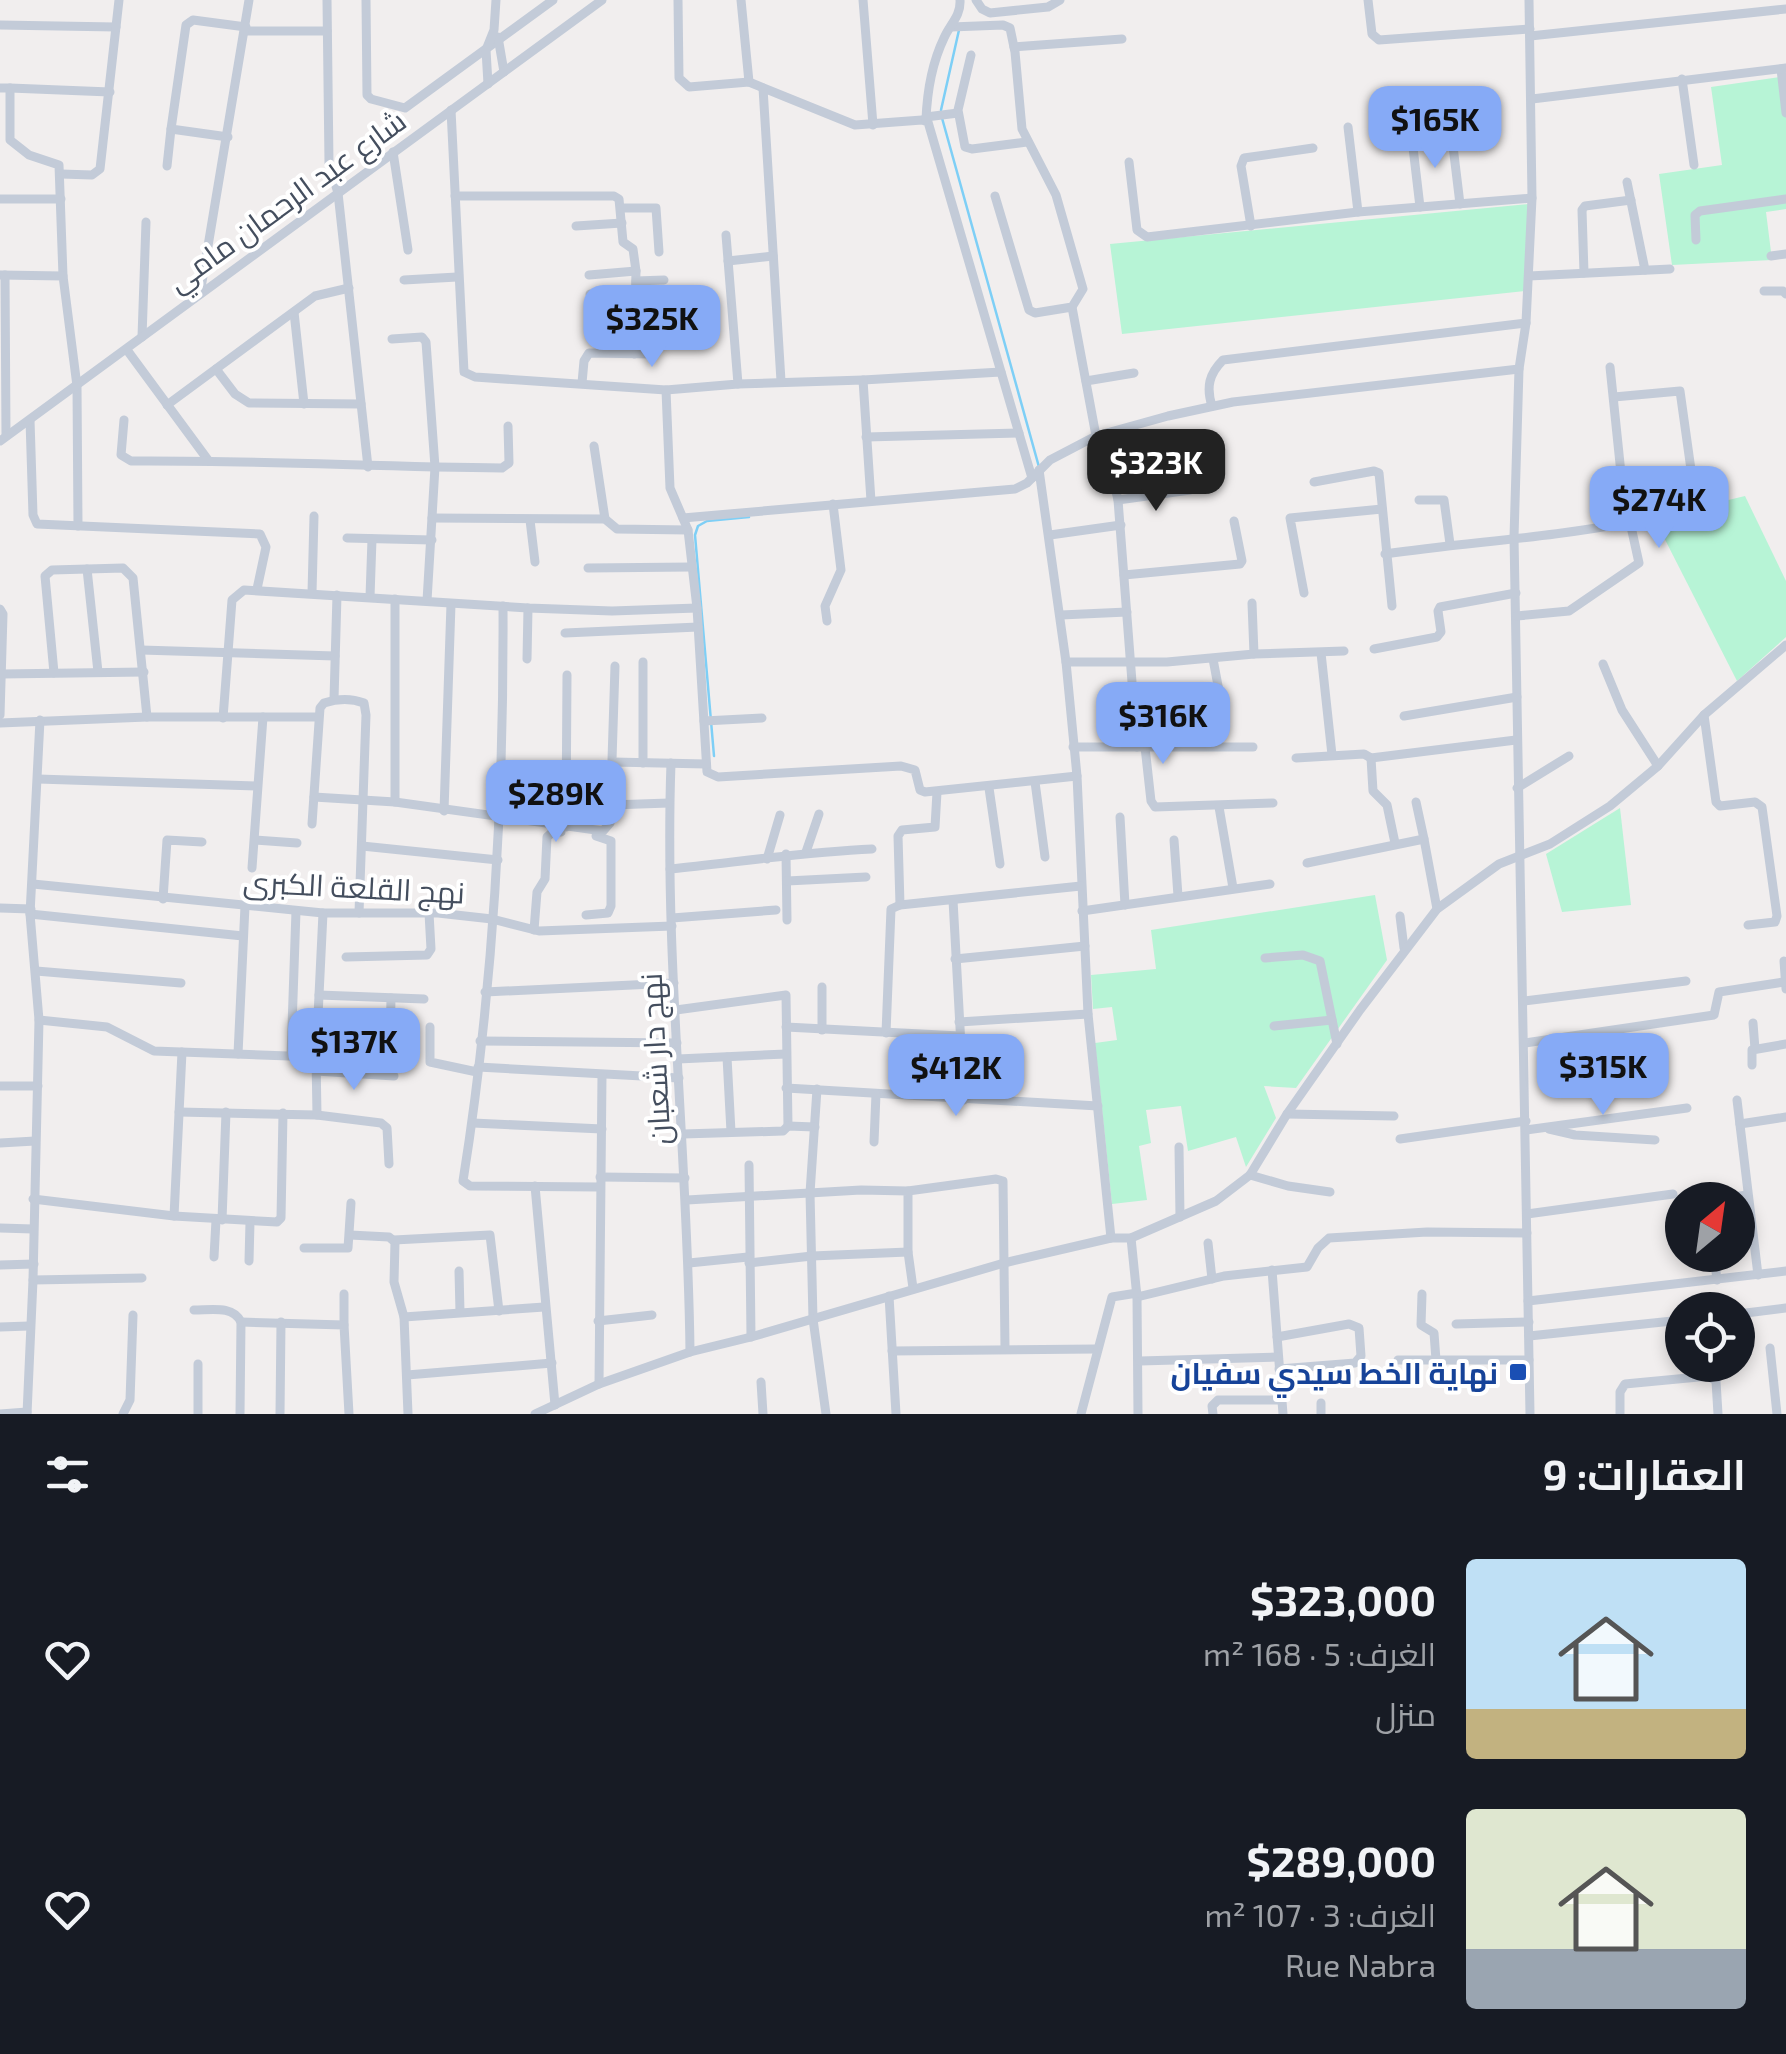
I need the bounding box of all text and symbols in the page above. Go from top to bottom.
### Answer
pin: $165K [1365,86,1505,171]
text: $165K [1390,99,1480,137]
street label: شارع عبد الرحمان مامي [160,101,416,304]
pin: $325K [582,285,722,370]
text: $325K [605,298,699,336]
pin: $323K [1086,429,1226,514]
text: $323K [1109,442,1203,480]
pin: $274K [1589,466,1729,551]
text: $274K [1612,479,1706,517]
pin: $316K [1093,682,1233,767]
text: $316K [1118,695,1208,733]
pin: $289K [486,760,626,845]
text: $289K [508,773,604,811]
street label: نهج القلعة الكبرى [242,862,466,914]
street label: نهج دار شعبان [632,972,680,1146]
pin: $137K [284,1008,424,1093]
text: $137K [310,1021,398,1059]
pin: $315K [1533,1033,1673,1118]
pin: $412K [886,1034,1026,1119]
text: $315K [1559,1046,1647,1084]
text: $412K [910,1047,1002,1085]
north arrow [1665,1182,1755,1272]
map controls [1665,1182,1755,1382]
button: locate [1665,1292,1755,1382]
place label: نهاية الخط سيدي سفيان [1170,1354,1498,1398]
marker: نهاية الخط سيدي سفيان [1507,1361,1529,1383]
icon: filters [40,1447,95,1502]
text: العقارات: 9 [1543,1448,1746,1498]
text: $323,000 [1250,1574,1436,1624]
icon: home [1546,1599,1666,1719]
icon: heart [40,1632,95,1687]
text: الغرف: 5 · 168 m² [1203,1634,1436,1672]
text: منزل [1375,1694,1436,1732]
text: $289,000 [1247,1835,1436,1885]
icon: home [1546,1849,1666,1969]
icon: heart [40,1882,95,1937]
text: الغرف: 3 · 107 m² [1204,1895,1436,1933]
text: Rue Nabra [1285,1945,1436,1983]

